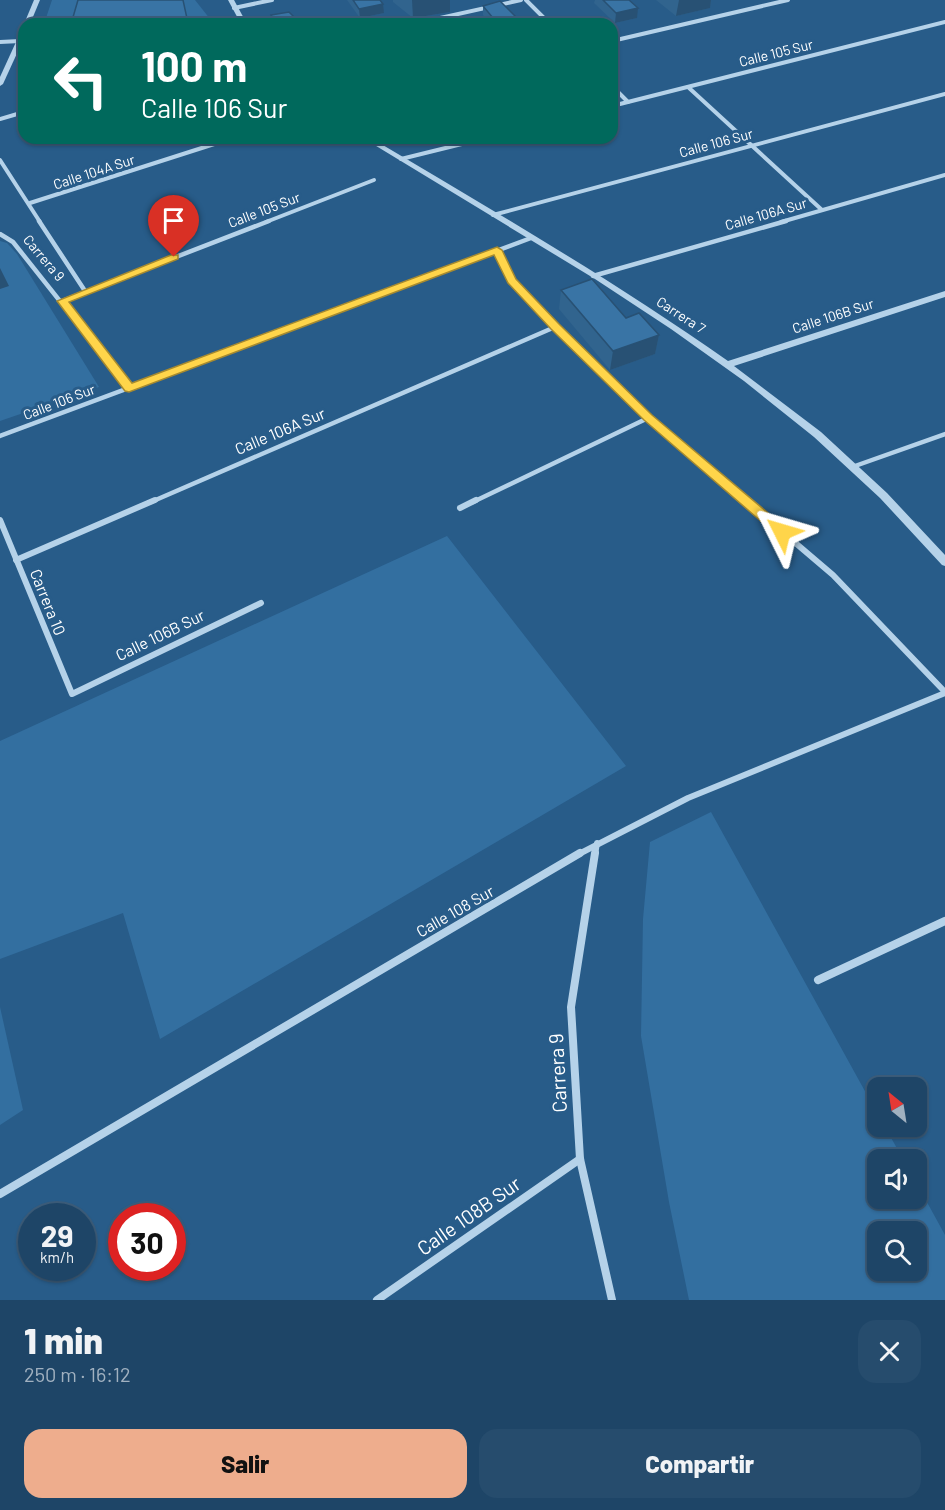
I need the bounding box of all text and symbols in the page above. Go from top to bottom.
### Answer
street label: Calle 105 Sur [737,35,815,70]
text: 100 m [141,40,247,90]
icon: left [42,42,120,120]
text: Calle 106 Sur [141,91,287,123]
street label: Calle 106 Sur [677,124,755,161]
street label: Calle 104A Sur [51,150,137,193]
street label: Calle 105 Sur [225,188,302,231]
street label: Calle 106A Sur [723,194,809,233]
pin [148,195,199,257]
icon: arrive [157,204,190,237]
street label: Carrera 9 [20,231,69,284]
street label: Carrera 7 [654,293,709,337]
street label: Calle 106B Sur [790,294,876,337]
street label: Calle 106 Sur [20,380,97,423]
street label: Calle 106A Sur [232,403,328,458]
position arrow [750,500,814,564]
street label: Carrera 10 [27,566,70,638]
street label: Calle 106B Sur [112,605,208,664]
street label: Calle 108 Sur [412,881,497,940]
street label: Carrera 9 [543,1033,571,1113]
north arrow [867,1077,927,1137]
map controls [867,1077,927,1281]
button: sound [867,1149,927,1209]
street label: Calle 108B Sur [412,1171,525,1260]
speed limit sign: 30 [108,1203,186,1281]
text: 29 [41,1217,73,1253]
button: search [867,1221,927,1281]
text: km/h [40,1248,74,1266]
text: 1 min [24,1318,103,1361]
button: close [858,1320,921,1383]
text: 250 m · 16:12 [24,1362,131,1386]
button: Salir [24,1429,467,1498]
button: Compartir [479,1429,921,1498]

